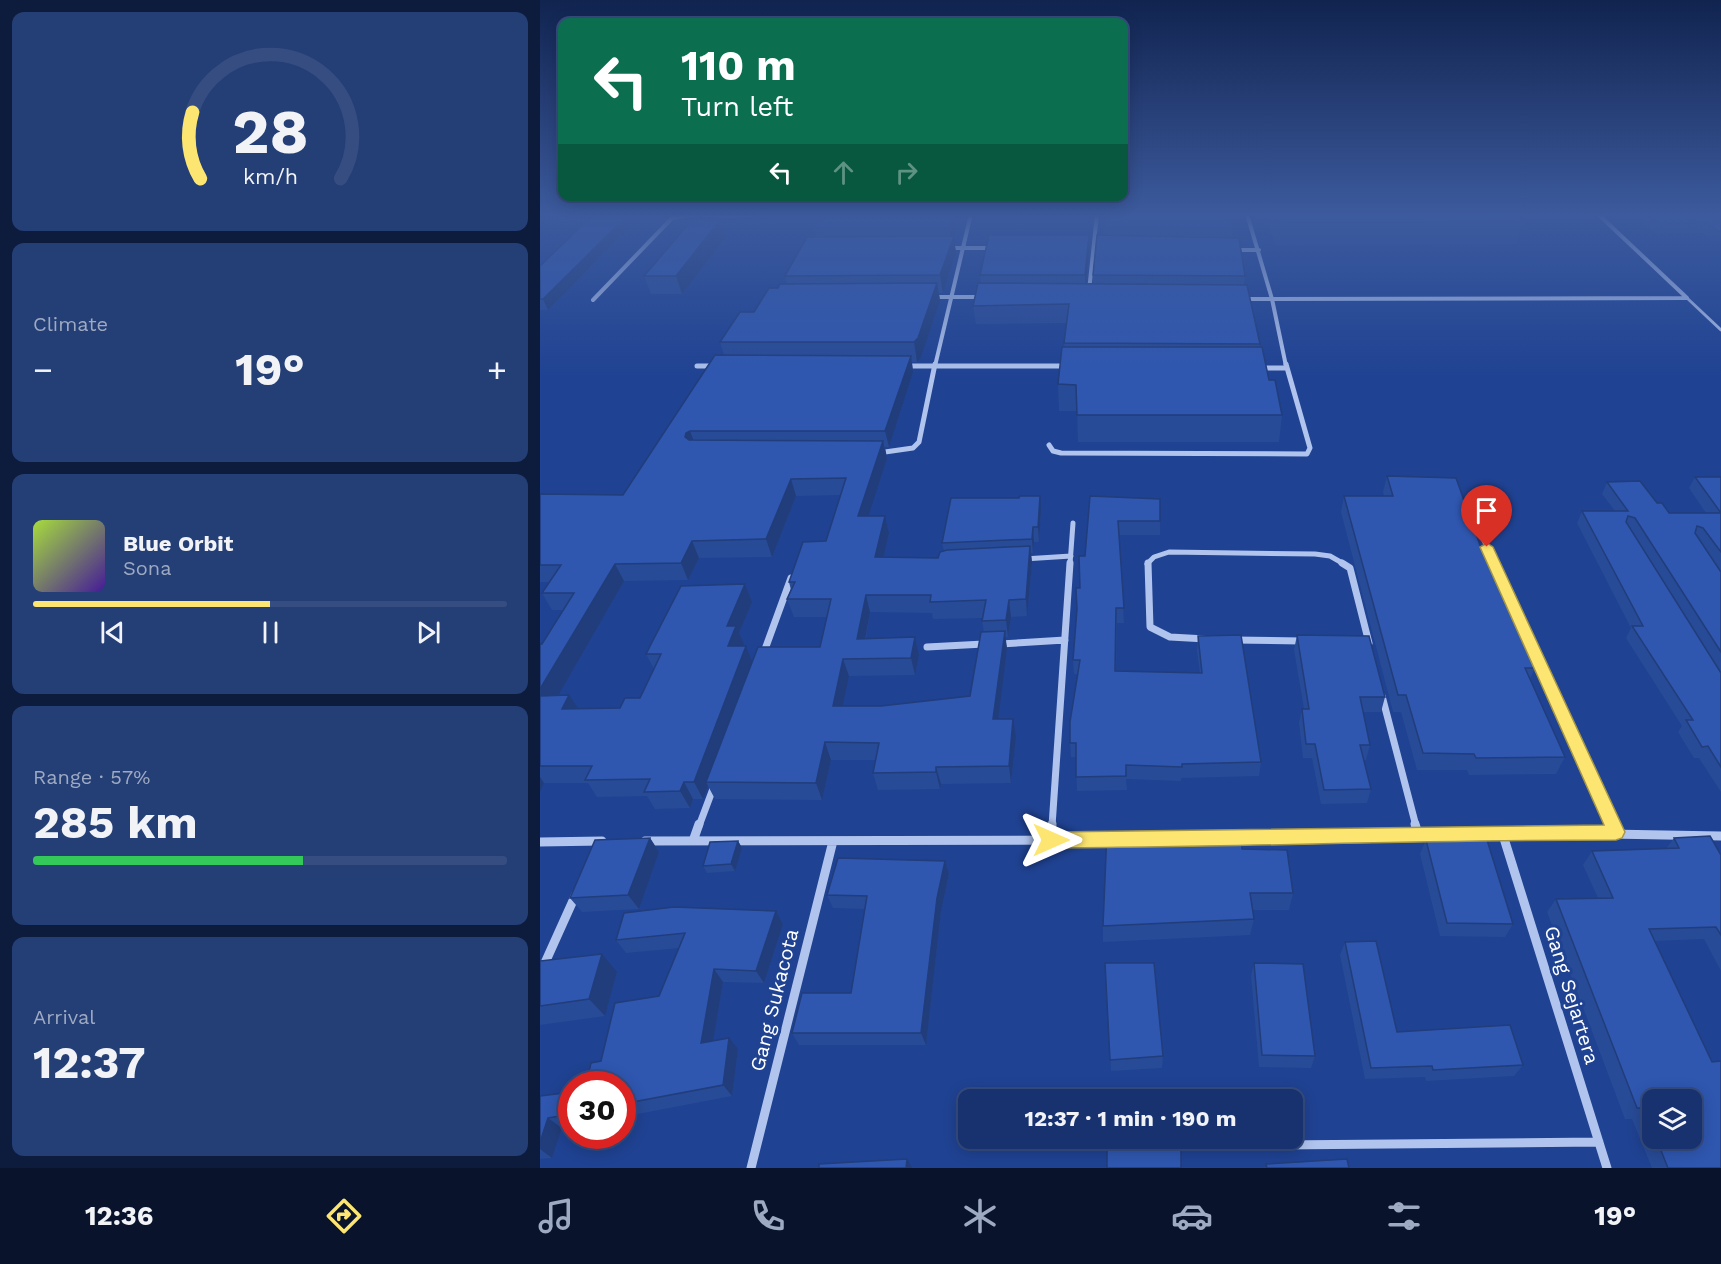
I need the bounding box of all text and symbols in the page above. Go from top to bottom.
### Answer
text: 110 m [681,41,796,90]
icon: left [582,42,660,120]
text: Turn left [681,91,793,123]
text: 28 [232,95,308,168]
icon: left [764,156,797,189]
icon: ahead [827,156,860,189]
icon: right [890,156,923,189]
text: km/h [242,164,298,189]
text: Climate [33,312,108,336]
text: 19° [235,343,305,396]
text: − [33,350,53,389]
text: + [487,350,507,389]
pin [1461,485,1512,547]
icon: arrive [1470,494,1503,527]
text: Blue Orbit [123,531,233,556]
text: Sona [123,556,172,580]
icon: previous [96,616,129,649]
icon: pause [254,616,287,649]
icon: next [412,616,445,649]
text: Range · 57% [33,765,150,789]
text: 285 km [33,796,197,849]
position arrow [1019,808,1083,872]
street label: Gang Sejartera [1540,923,1604,1067]
street label: Gang Sukacota [745,926,803,1074]
text: Arrival [33,1005,95,1029]
text: 12:37 [33,1036,146,1089]
speed limit sign: 30 [558,1071,636,1149]
map controls [1642,1089,1702,1149]
button: layers [1642,1089,1702,1149]
text: 12:37 · 1 min · 190 m [1024,1106,1237,1131]
icon: directions [323,1195,365,1237]
icon: music [535,1195,577,1237]
icon: phone [747,1195,789,1237]
icon: climate [959,1195,1001,1237]
icon: car [1171,1195,1213,1237]
icon: filters [1383,1195,1425,1237]
text: 12:36 [85,1200,153,1232]
text: 19° [1594,1200,1636,1232]

